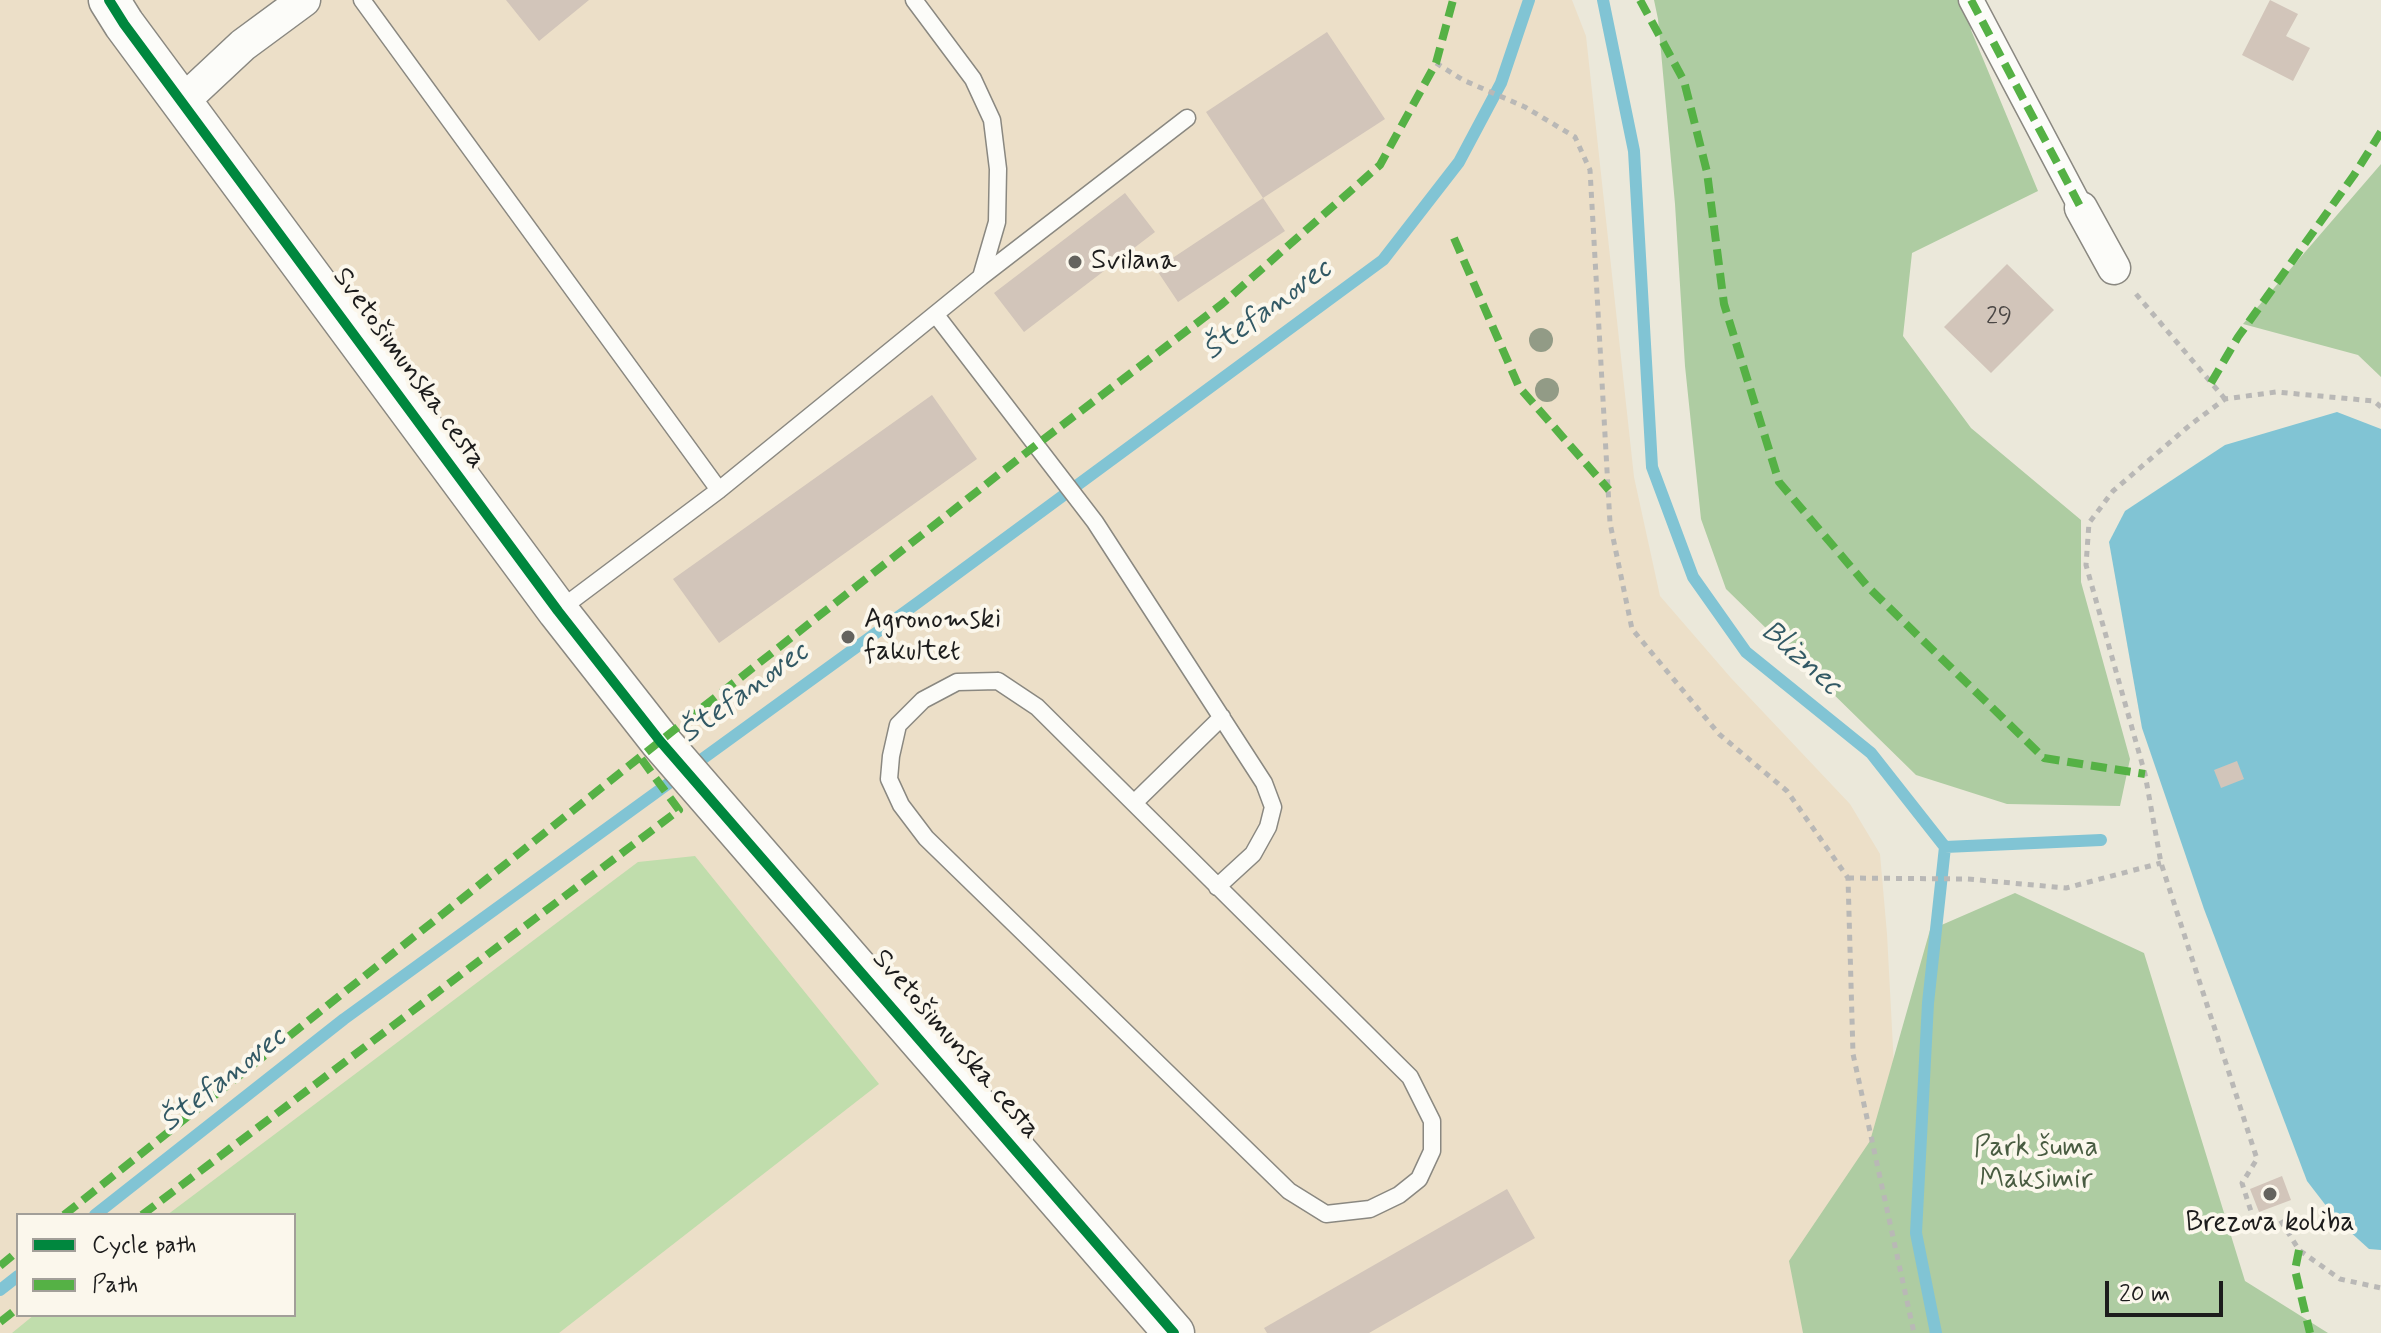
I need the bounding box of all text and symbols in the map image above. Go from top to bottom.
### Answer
place label: Svilana [1091,245,1177,279]
water label: Štefanovec [1197,252,1339,370]
marker: Svilana [1066,253,1084,271]
street label: Svetošimunska cesta [324,262,492,476]
house number: 29 [1986,304,2012,332]
place label: Agronomski fakultet [864,604,1001,670]
water label: Bliznec [1752,614,1848,704]
marker: Agronomski fakultet [839,628,857,646]
water label: Štefanovec [674,635,816,753]
street label: Svetošimunska cesta [864,943,1046,1147]
water label: Štefanovec [154,1021,294,1141]
park label: Park šuma Maksimir [1974,1132,2098,1198]
marker: Brezova koliba [2261,1185,2279,1203]
place label: Brezova koliba [2185,1207,2355,1241]
legend [16,1213,296,1317]
text: Cycle path [92,1230,197,1261]
scale bar [2109,1265,2227,1315]
text: Path [92,1270,138,1301]
text: 20 m [2119,1279,2170,1310]

